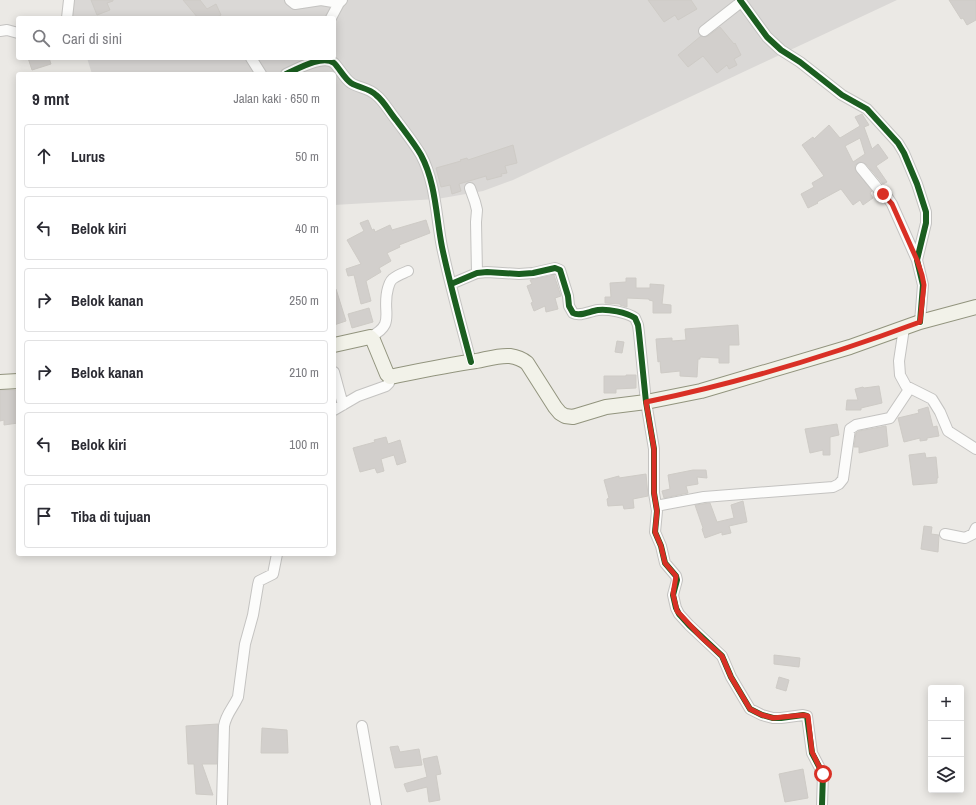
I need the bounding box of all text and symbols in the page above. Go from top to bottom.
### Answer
search box [16,16,336,60]
icon: search [30,27,52,49]
text: Cari di sini [62,28,122,49]
text: 9 mnt [32,87,69,110]
text: Jalan kaki · 650 m [233,90,320,107]
icon: ahead [33,145,55,167]
text: Lurus [71,146,105,167]
text: 50 m [295,148,319,165]
route end [874,185,892,203]
icon: left [33,217,55,239]
text: Belok kiri [71,218,126,239]
text: 40 m [295,220,319,237]
icon: right [33,289,55,311]
text: Belok kanan [71,290,143,311]
text: 250 m [289,292,319,309]
icon: right [33,361,55,383]
text: Belok kanan [71,362,143,383]
text: 210 m [289,364,319,381]
icon: left [33,433,55,455]
text: Belok kiri [71,434,126,455]
text: 100 m [289,436,319,453]
icon: arrive [33,505,55,527]
text: Tiba di tujuan [71,506,151,527]
map controls [928,685,964,793]
button: + [928,685,964,721]
button: − [928,721,964,757]
button: layers [928,757,964,793]
route start [814,765,832,783]

